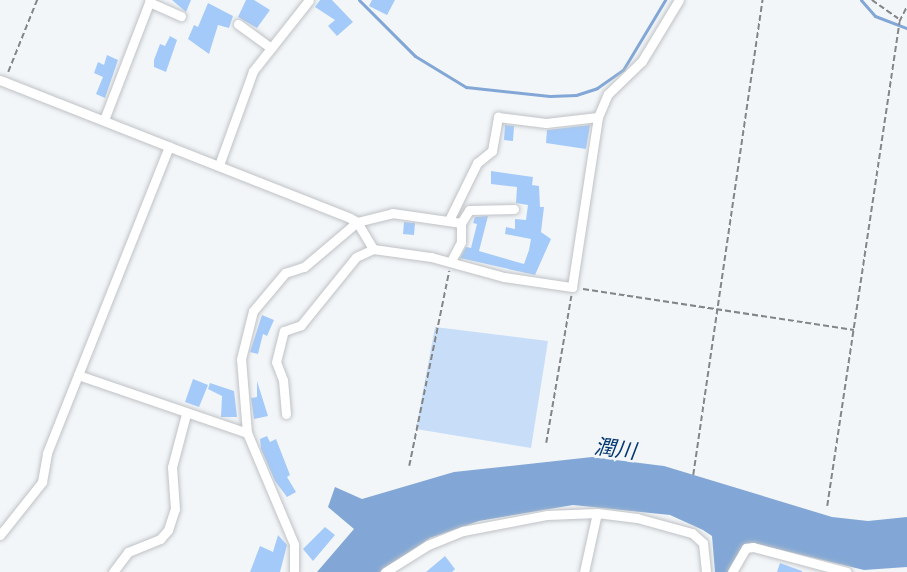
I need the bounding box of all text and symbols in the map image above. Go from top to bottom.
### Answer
water label: 潤川 [593,435,637,465]

